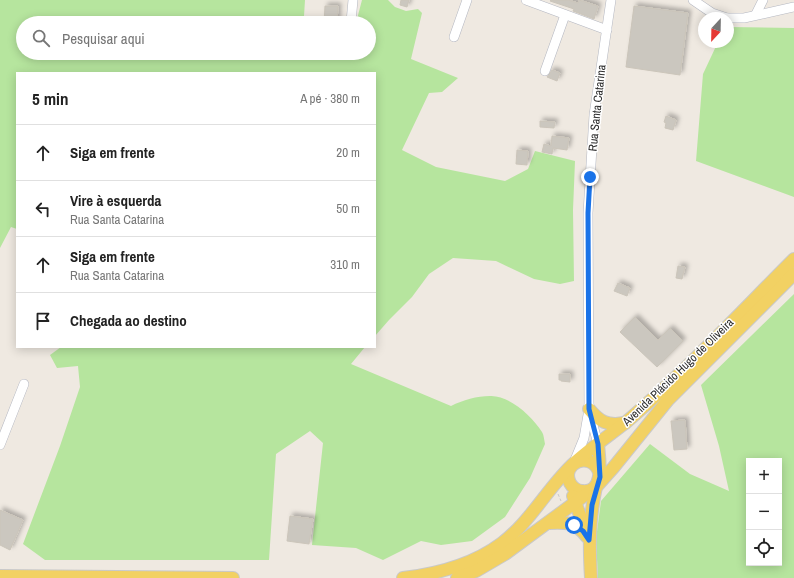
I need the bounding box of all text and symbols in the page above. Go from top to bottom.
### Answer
north arrow [698,12,734,48]
search box [16,16,376,60]
icon: search [30,27,52,49]
text: Pesquisar aqui [62,28,145,49]
street label: Rua Santa Catarina [584,63,610,152]
text: 5 min [32,87,68,110]
text: A pé · 380 m [300,90,360,107]
icon: ahead [32,142,54,164]
text: Siga em frente [70,142,155,163]
text: 20 m [336,144,360,161]
route end [581,168,599,186]
text: Vire à esquerda [70,190,161,211]
icon: left [32,198,54,220]
text: 50 m [336,200,360,217]
text: Rua Santa Catarina [70,211,164,228]
text: Siga em frente [70,246,155,267]
icon: ahead [32,254,54,276]
text: 310 m [330,256,360,273]
text: Rua Santa Catarina [70,267,164,284]
icon: arrive [32,310,54,332]
text: Chegada ao destino [70,310,187,331]
street label: Avenida Plácido Hugo de Oliveira [618,314,737,430]
map controls [746,458,782,566]
button: + [746,458,782,494]
button: − [746,494,782,530]
route start [565,516,583,534]
button: locate [746,530,782,566]

